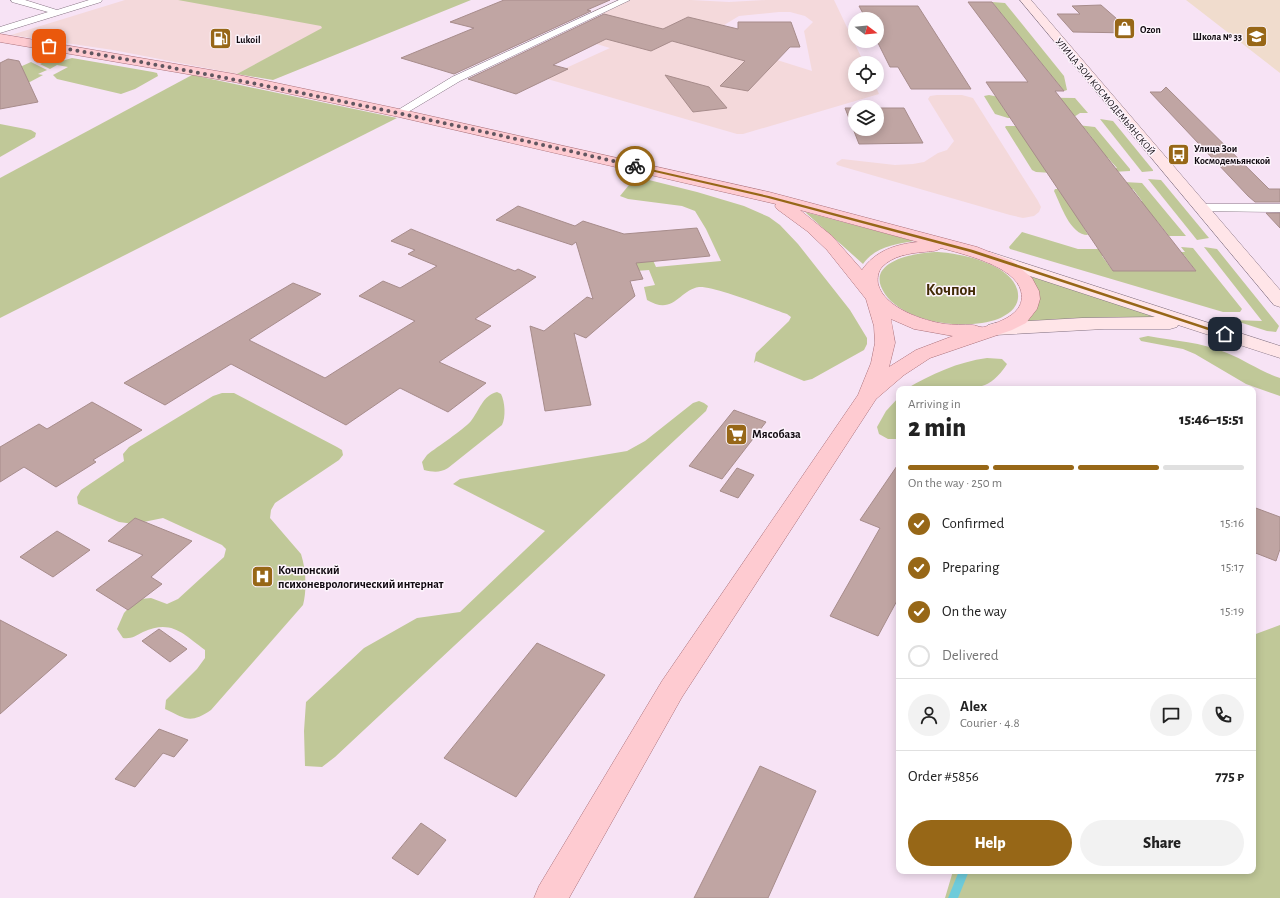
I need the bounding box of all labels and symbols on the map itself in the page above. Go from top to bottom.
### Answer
north arrow [848,12,884,48]
shop icon: Ozon [1112,16,1138,42]
school or university icon: Школа № 33 [1244,23,1270,49]
place label: Ozon [1140,25,1161,35]
fuel station icon: Lukoil [208,26,234,52]
pin [32,29,66,63]
place label: Школа № 33 [1193,32,1242,42]
place label: Lukoil [236,35,261,45]
street label: УЛИЦА ЗОИ КОСМОДЕМЬЯНСКОЙ [1054,36,1158,157]
bus stop icon: Улица Зои Космодемьянской [1165,141,1191,167]
place label: Улица Зои Космодемьянской [1194,144,1270,166]
courier [615,146,655,186]
district label: Кочпон [926,282,976,298]
pin [1208,317,1242,351]
supermarket icon: Мясобаза [723,421,749,447]
place label: Мясобаза [752,428,801,440]
hospital icon: Кочпонский психоневрологический интернат [249,564,275,590]
place label: Кочпонский психоневрологический интернат [278,564,444,590]

